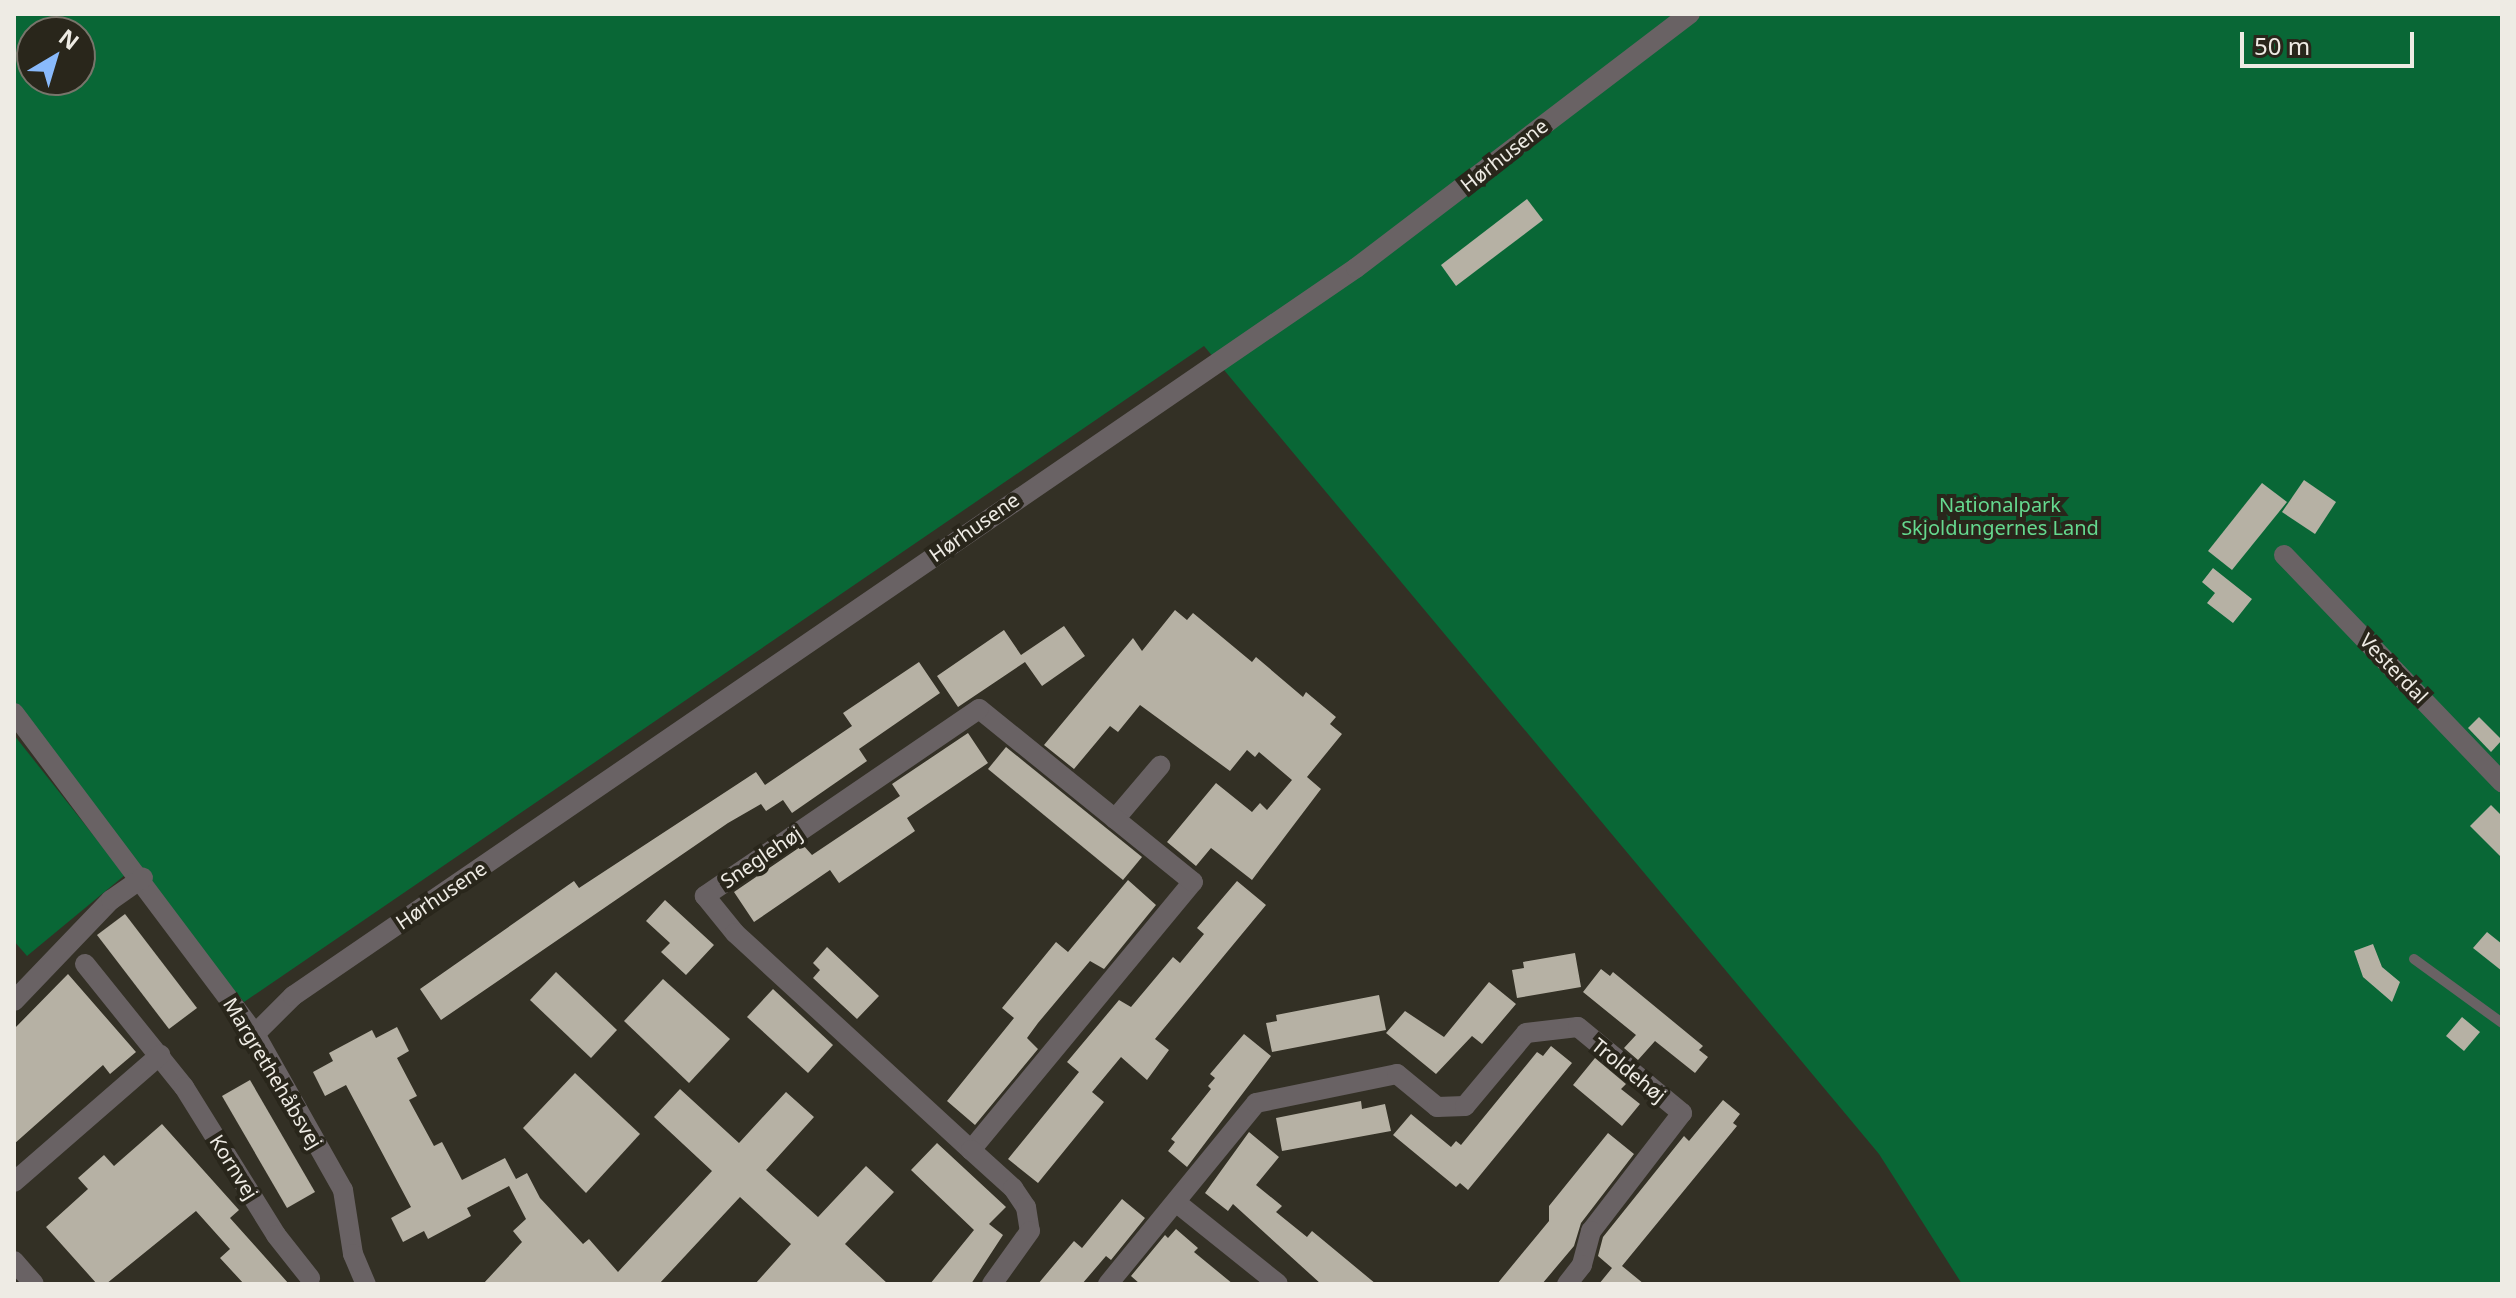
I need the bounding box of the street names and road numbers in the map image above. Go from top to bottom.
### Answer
street label: Hørhusene [1455,113,1553,197]
street label: Hørhusene [924,487,1024,567]
street label: Vesterdal [2355,628,2433,708]
street label: Sneglehøj [716,821,806,893]
street label: Hørhusene [391,856,491,934]
street label: Margrethehåbsvej [218,993,328,1153]
street label: Troldehøj [1587,1033,1671,1107]
street label: Kornvej [205,1130,263,1204]

